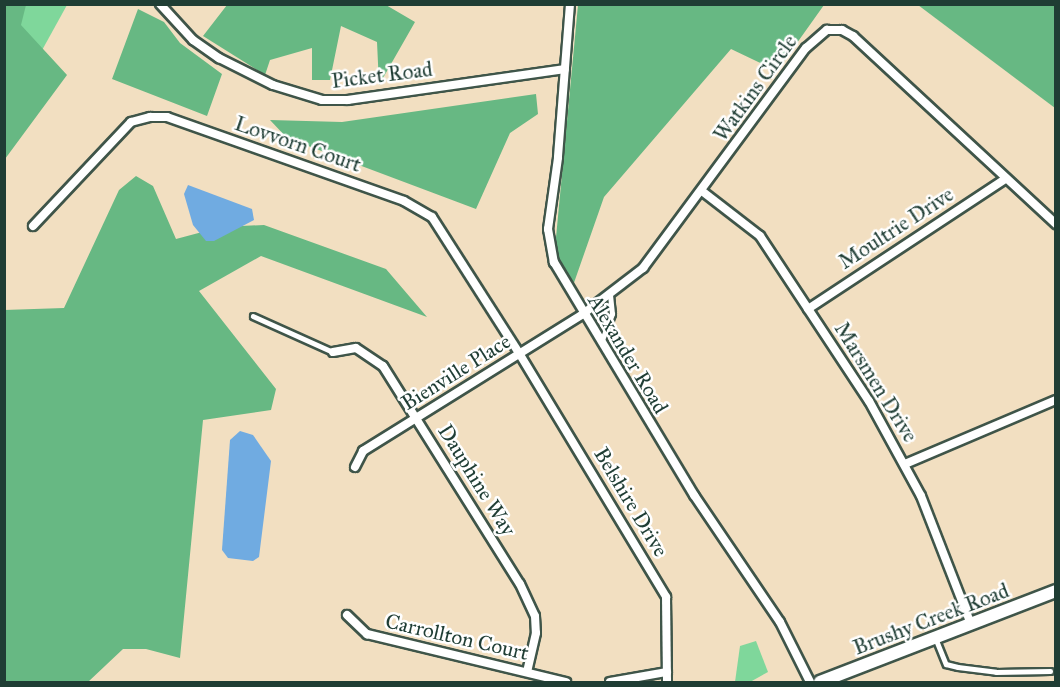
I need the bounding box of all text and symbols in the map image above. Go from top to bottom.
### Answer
street label: Watkins Circle [708,30,802,146]
street label: Picket Road [330,56,434,94]
street label: Lovvorn Court [231,111,365,177]
street label: Moultrie Drive [834,182,958,274]
street label: Alexander Road [583,290,673,418]
street label: Marsmen Drive [829,317,923,447]
street label: Bienville Place [397,328,515,416]
street label: Dauphine Way [433,420,521,540]
street label: Belshire Drive [589,443,673,561]
street label: Brushy Creek Road [850,578,1012,660]
street label: Carrollton Court [383,608,531,666]

